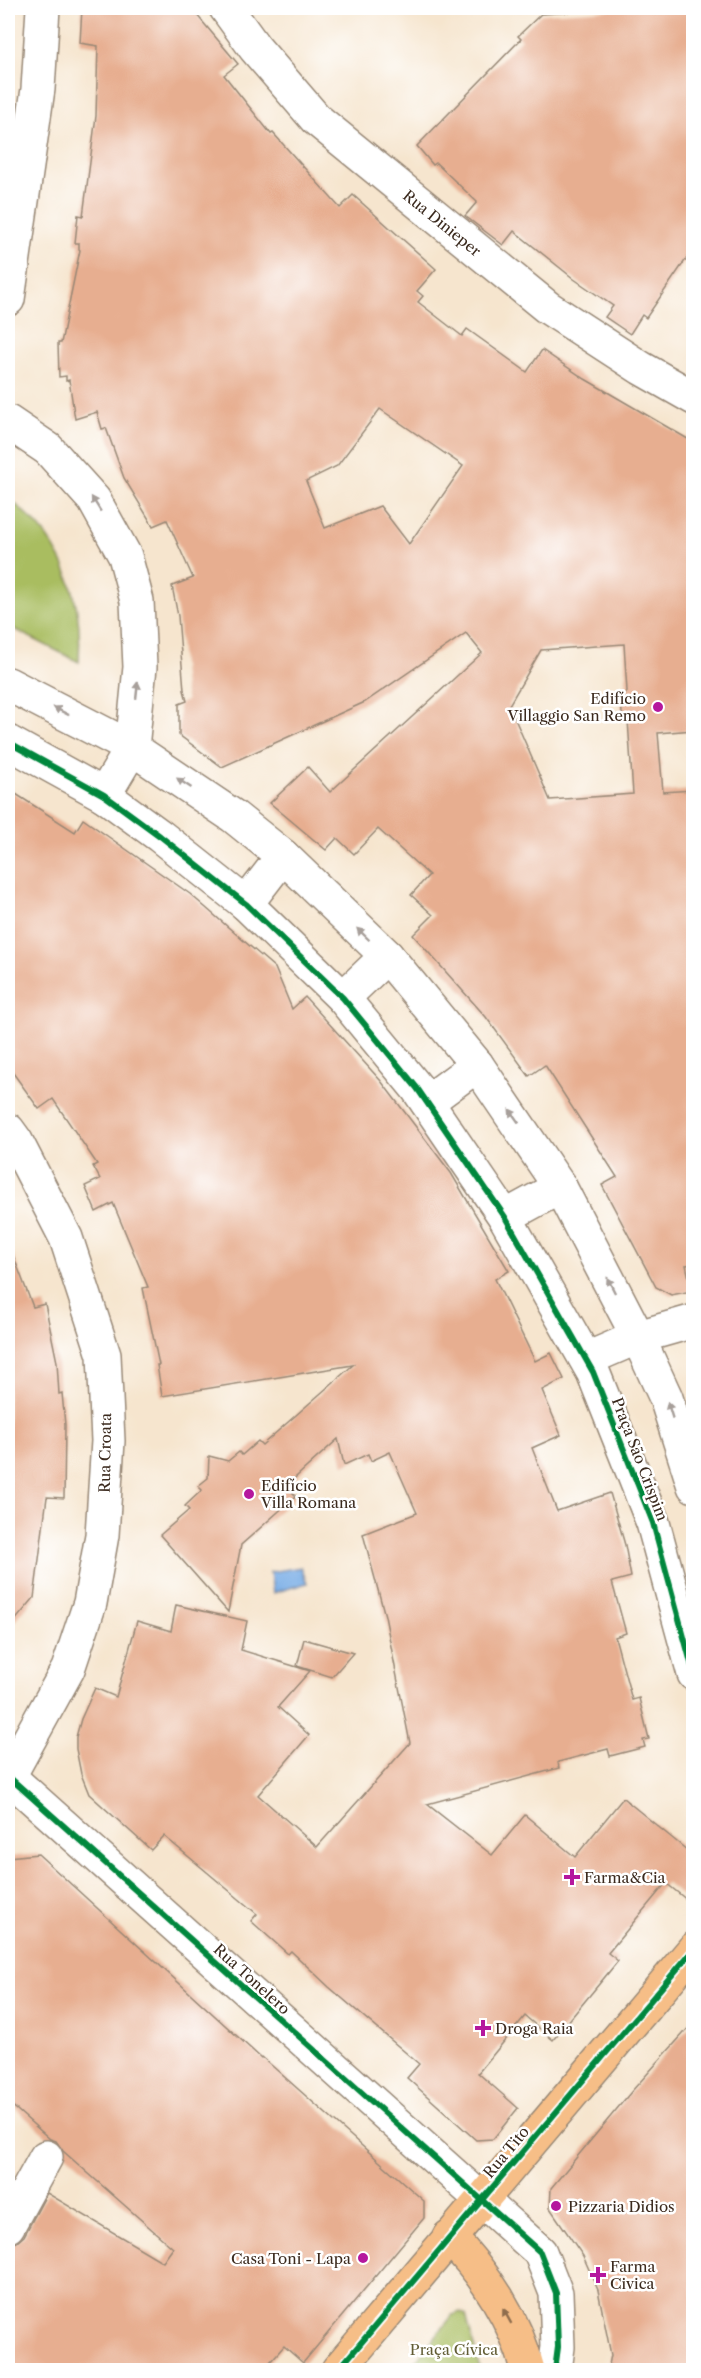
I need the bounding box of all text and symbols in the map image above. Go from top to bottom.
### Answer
street label: Rua Dinieper [399,186,485,261]
one-way arrow [90,496,101,513]
one-way arrow [132,680,142,699]
place label: Edifício Villaggio San Remo [507,689,646,725]
marker: Edifício Villaggio San Remo [651,700,665,714]
one-way arrow [53,706,70,716]
one-way arrow [176,778,192,789]
one-way arrow [357,927,371,941]
one-way arrow [509,1108,520,1124]
one-way arrow [606,1276,616,1293]
street label: Praça São Crispim [608,1395,672,1523]
one-way arrow [665,1401,674,1419]
street label: Rua Croata [95,1413,115,1493]
place label: Edifício Villa Romana [260,1476,356,1512]
marker: Edifício Villa Romana [242,1487,256,1501]
place label: Farma&Cia [584,1868,666,1887]
marker: Farma&Cia [565,1870,579,1884]
street label: Rua Tonelero [210,1940,294,2018]
place label: Droga Raia [495,2019,574,2038]
marker: Droga Raia [476,2021,490,2035]
street label: Rua Tito [479,2122,533,2182]
place label: Pizzaria Didios [568,2197,675,2216]
marker: Pizzaria Didios [549,2199,563,2213]
place label: Casa Toni - Lapa [231,2249,351,2268]
marker: Casa Toni - Lapa [356,2251,370,2265]
place label: Farma Civica [610,2257,655,2293]
marker: Farma Civica [591,2268,605,2282]
one-way arrow [502,2308,512,2325]
park label: Praça Cívica [410,2340,498,2359]

